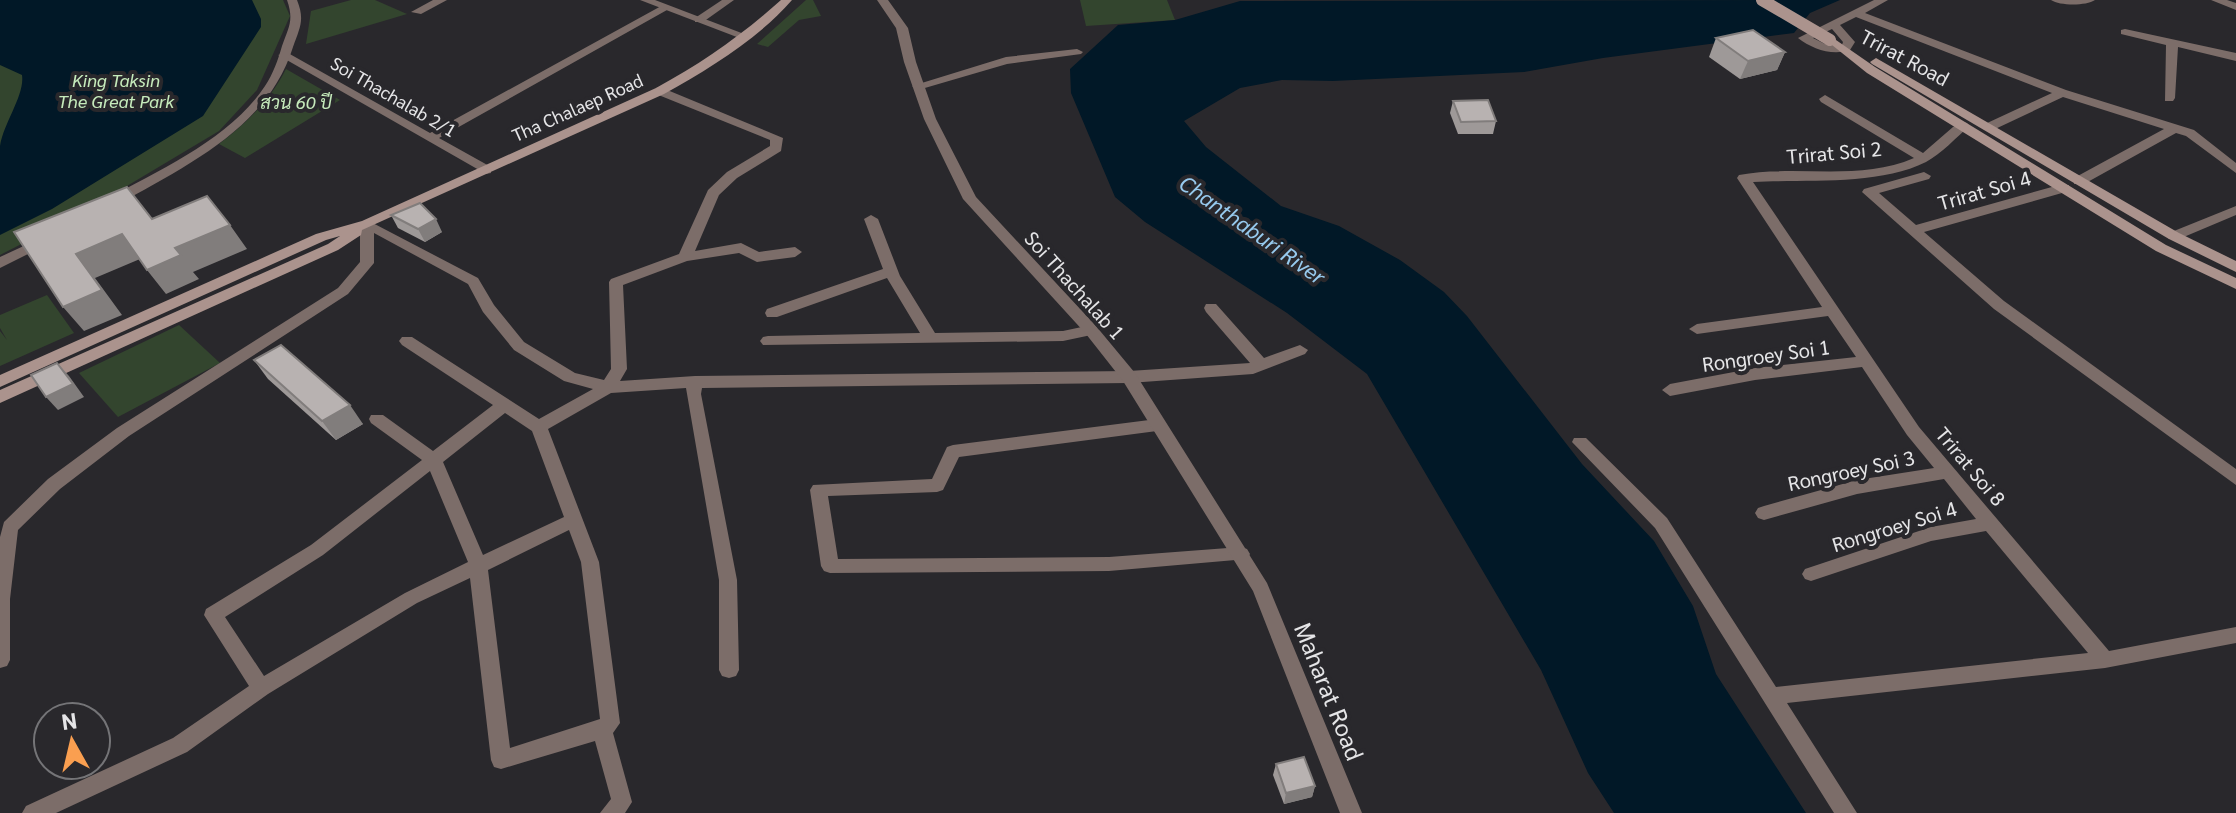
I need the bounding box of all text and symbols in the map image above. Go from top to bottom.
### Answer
street label: Trirat Road [1856,23,1954,91]
street label: Soi Thachalab 2/1 [327,51,461,141]
park label: King Taksin The Great Park [58,68,175,112]
street label: Tha Chalaep Road [508,68,646,146]
park label: สวน 60 ปี [260,90,333,113]
street label: Trirat Soi 2 [1785,135,1883,169]
street label: Trirat Soi 4 [1935,164,2033,216]
water label: Chanthaburi River [1175,168,1332,290]
street label: Soi Thachalab 1 [1019,225,1131,345]
street label: Rongroey Soi 1 [1700,333,1832,377]
street label: Trirat Soi 8 [1930,421,2012,511]
street label: Rongroey Soi 3 [1785,444,1917,496]
street label: Rongroey Soi 4 [1828,495,1960,557]
street label: Maharat Road [1288,618,1372,764]
north arrow [32,701,112,781]
text: N [60,705,79,735]

